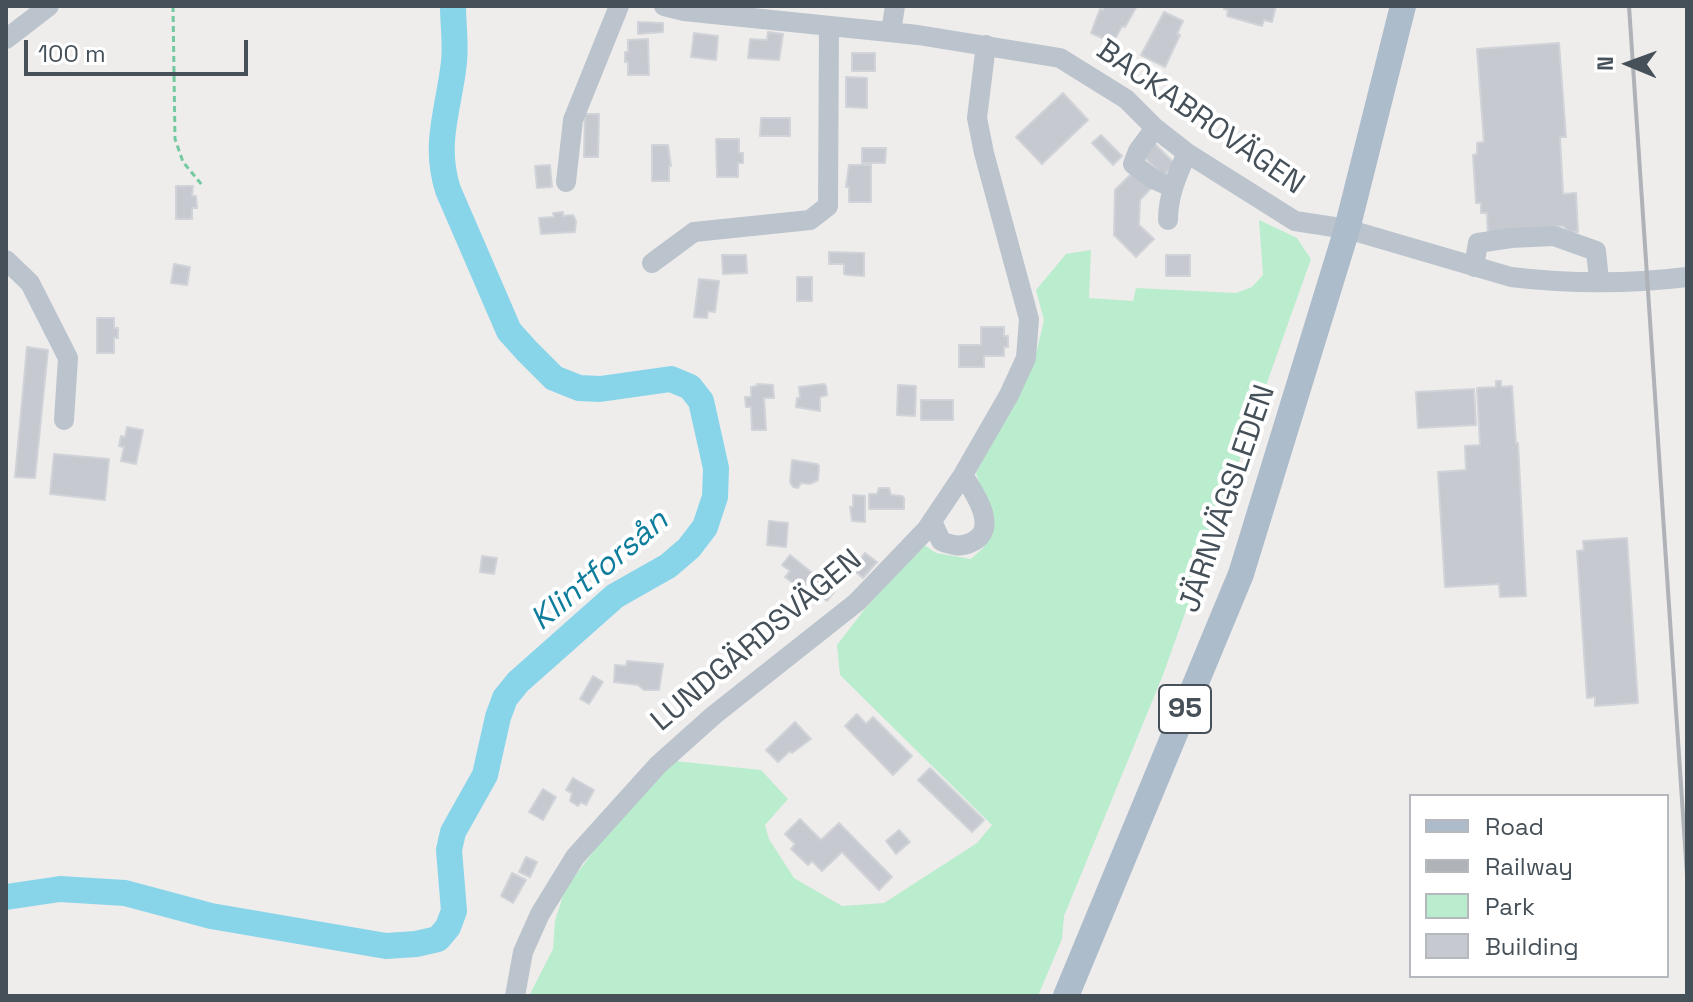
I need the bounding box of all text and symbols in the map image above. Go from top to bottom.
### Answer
scale bar [28,24,252,74]
north arrow [1589,24,1669,104]
street label: BACKABROVÄGEN [1089,33,1311,203]
text: 100 m [38,38,106,69]
text: N [1591,56,1619,71]
street label: JÄRNVÄGSLEDEN [1172,380,1284,618]
water label: Klintforsån [523,502,677,640]
street label: LUNDGÄRDSVÄGEN [645,543,869,739]
road number: 95 [1159,685,1211,733]
legend [1409,794,1669,978]
text: Road [1485,811,1544,842]
text: Railway [1485,851,1573,882]
text: Park [1485,891,1535,922]
text: Building [1485,931,1579,962]

